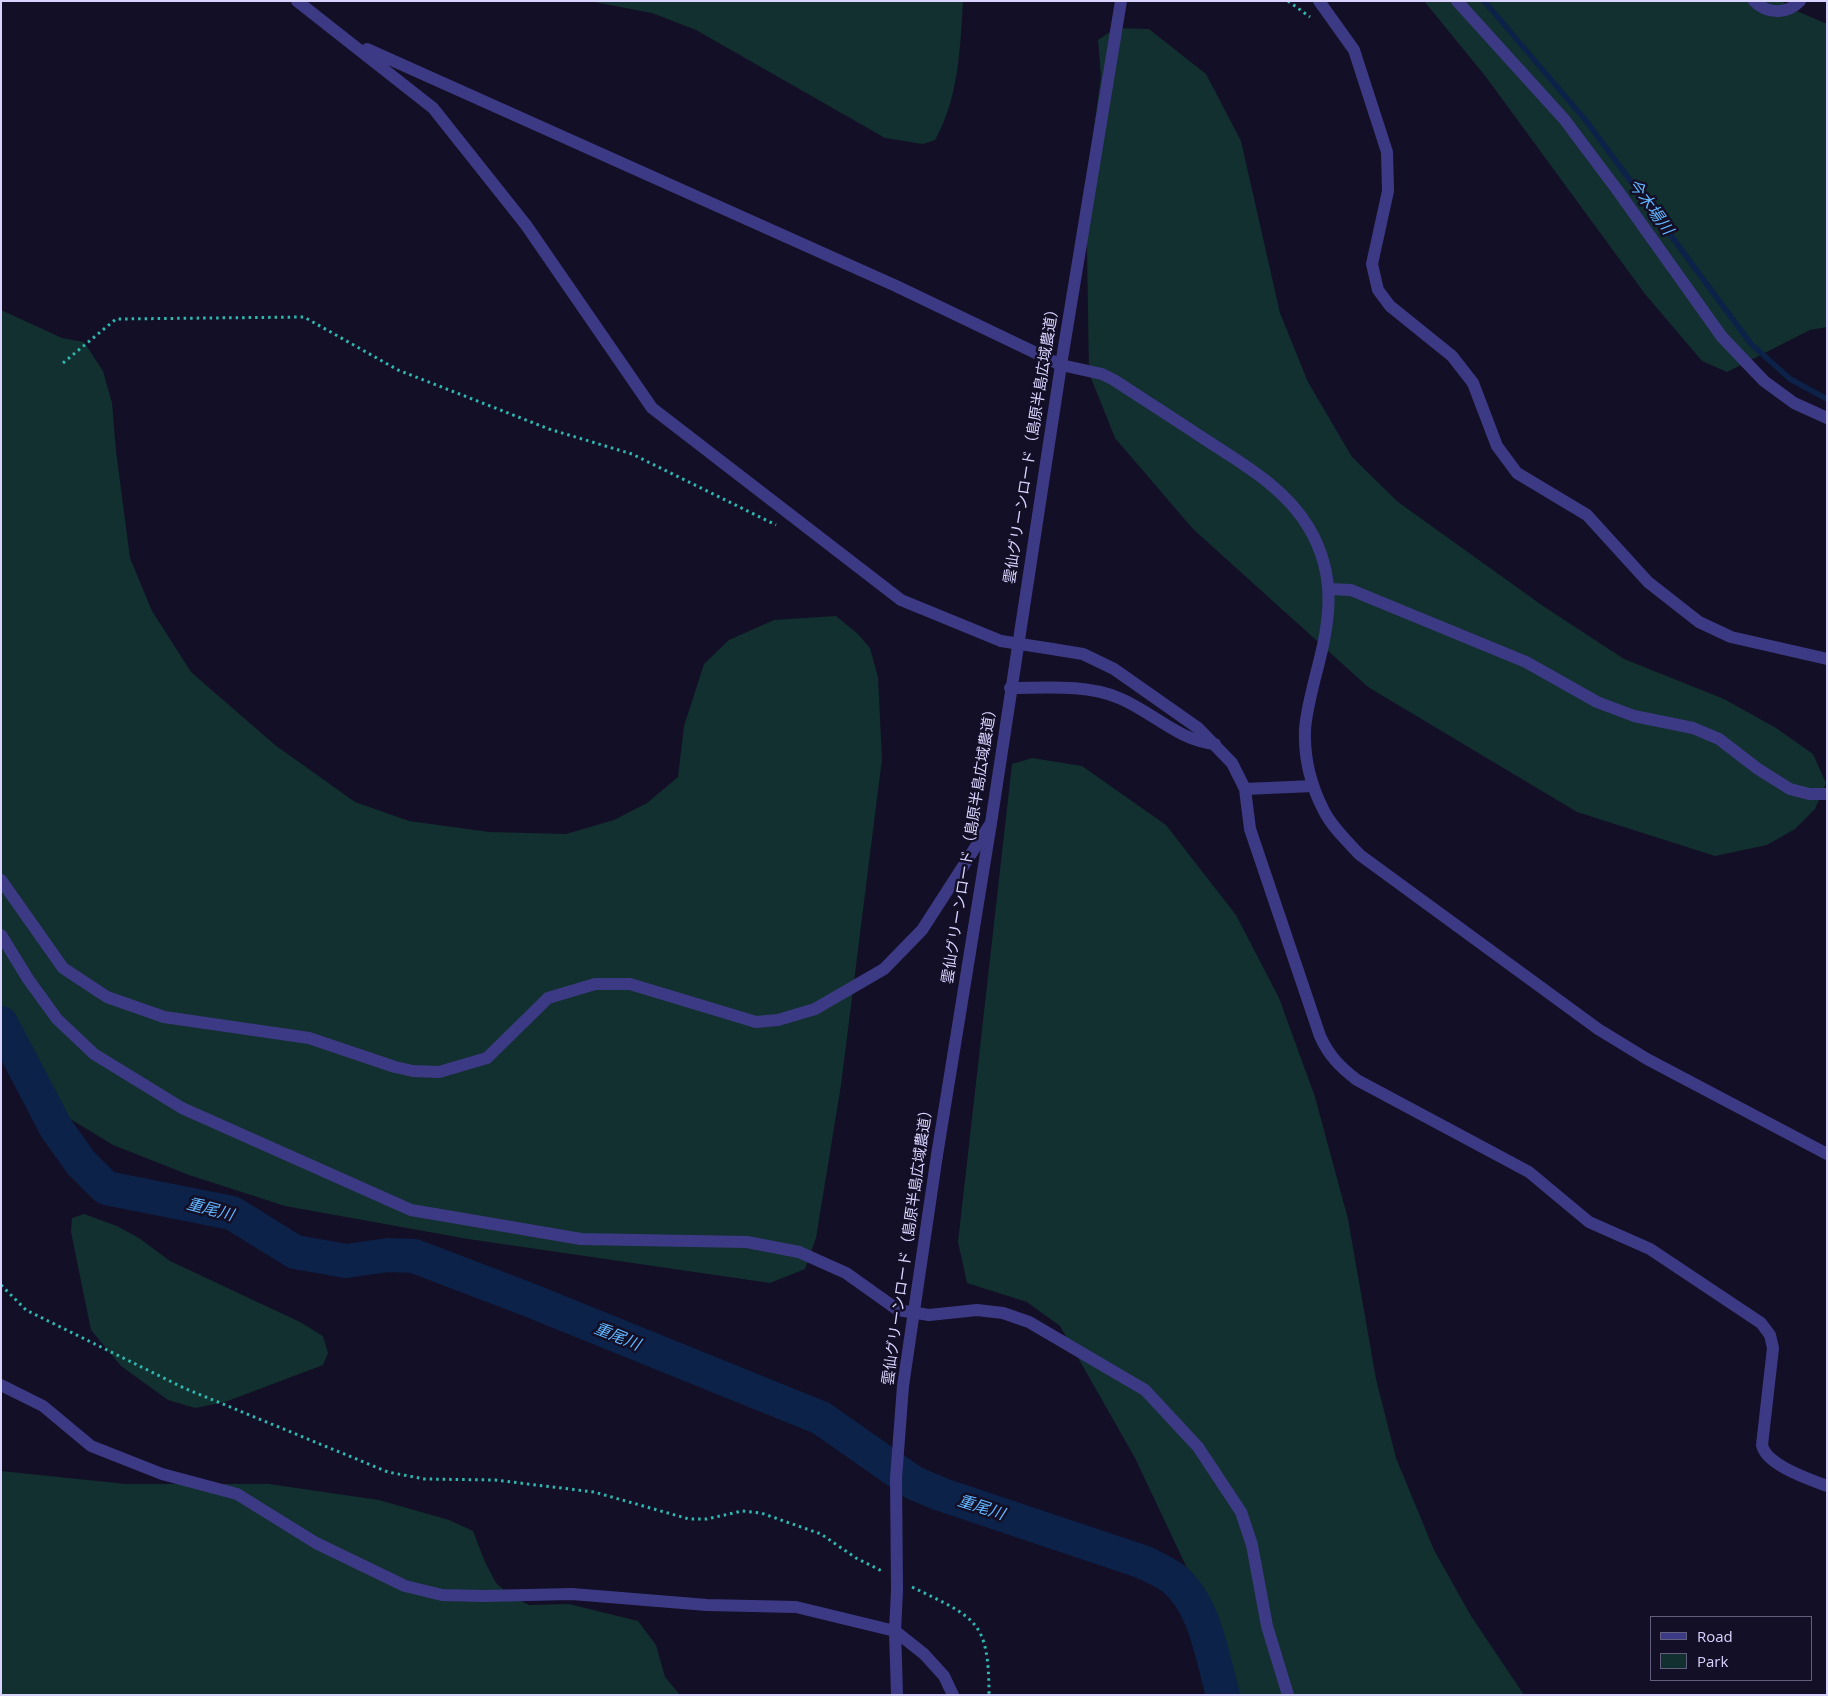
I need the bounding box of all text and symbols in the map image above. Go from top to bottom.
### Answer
water label: 今木場川 [1623,175,1677,239]
street label: 雲仙グリーンロード（島原半島広域農道） [1001,301,1063,585]
street label: 雲仙グリーンロード（島原半島広域農道） [939,701,1001,985]
street label: 雲仙グリーンロード（島原半島広域農道） [879,1102,937,1386]
water label: 重尾川 [184,1195,236,1225]
water label: 重尾川 [591,1319,643,1355]
water label: 重尾川 [955,1491,1007,1525]
legend [1650,1616,1813,1681]
text: Road [1697,1626,1733,1646]
text: Park [1697,1651,1728,1671]

